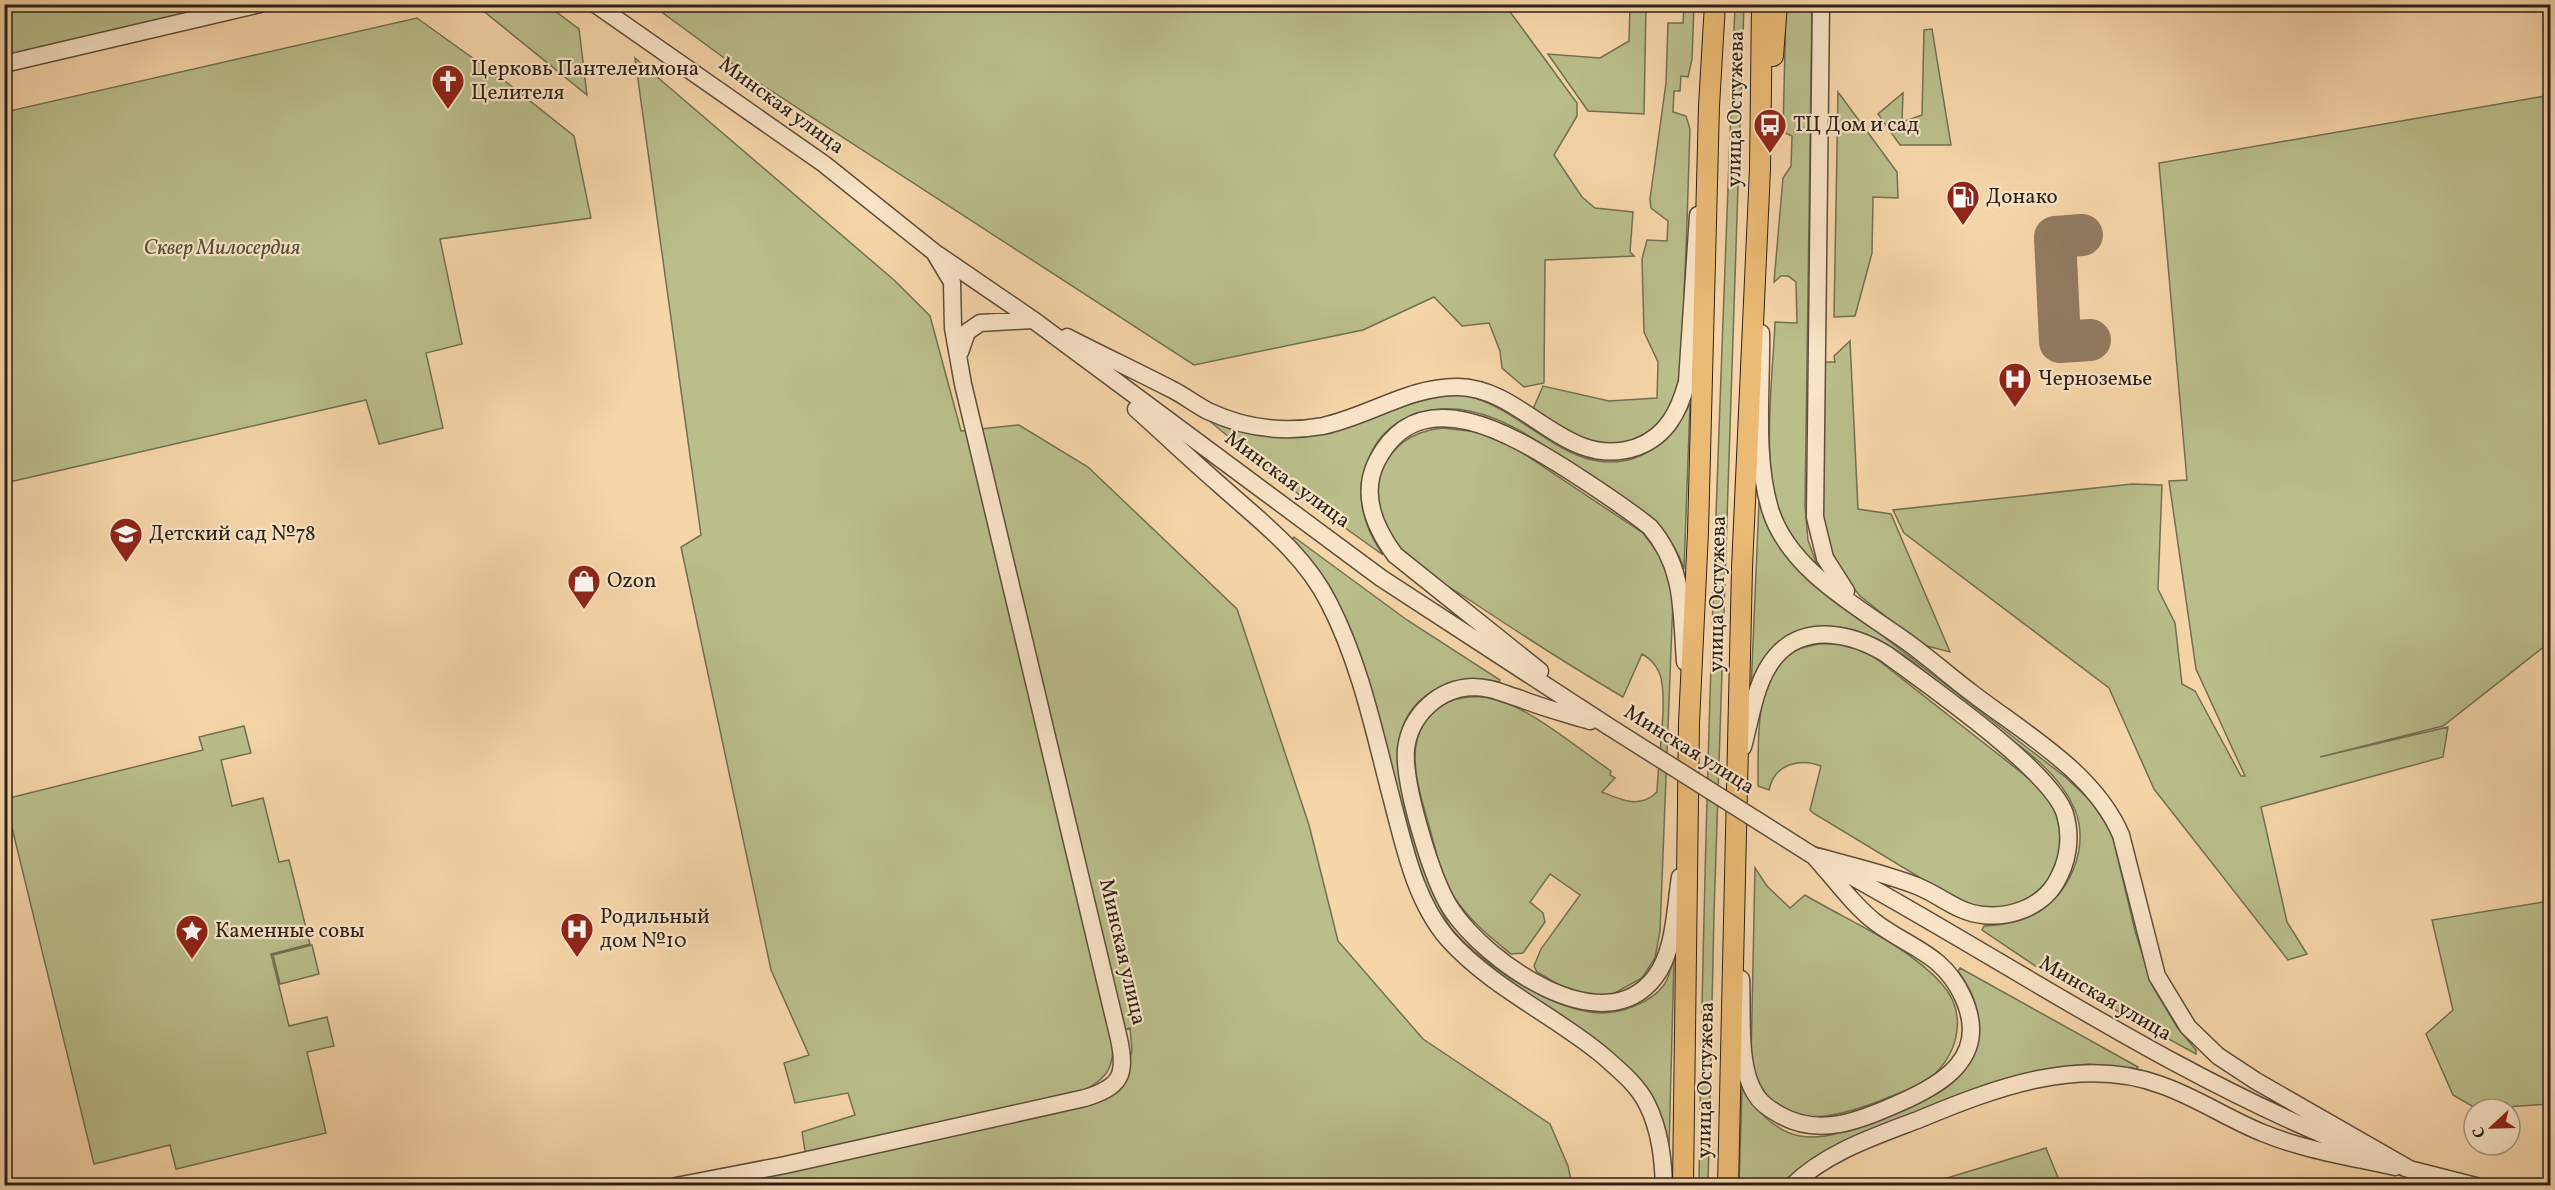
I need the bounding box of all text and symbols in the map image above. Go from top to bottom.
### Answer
street label: улица Остужева [1720,30,1752,188]
street label: Минская улица [712,50,850,162]
place label: Церковь Пантелеимона Целителя [471,55,699,108]
church icon: Церковь Пантелеимона Целителя [430,63,466,110]
bus stop icon: ТЦ Дом и сад [1752,107,1788,154]
place label: ТЦ Дом и сад [1793,111,1919,140]
fuel station icon: Донако [1945,179,1981,226]
place label: Донако [1986,183,2058,212]
park label: Сквер Милосердия [144,234,300,263]
hospital icon: Черноземье [1997,361,2033,408]
place label: Черноземье [2038,365,2152,394]
street label: Минская улица [1218,424,1356,536]
street label: улица Остужева [1702,515,1734,673]
school or university icon: Детский сад №78 [108,516,144,563]
place label: Детский сад №78 [149,520,316,549]
shop icon: Ozon [566,563,602,610]
place label: Ozon [607,567,657,596]
street label: Минская улица [1618,698,1760,802]
street label: Минская улица [1091,876,1153,1028]
place label: Родильный дом №10 [600,903,710,956]
hospital icon: Родильный дом №10 [559,911,595,958]
place icon: Каменные совы [174,913,210,960]
place label: Каменные совы [215,917,365,946]
street label: Минская улица [2033,949,2177,1049]
street label: улица Остужева [1690,1001,1722,1159]
north arrow [2462,1097,2522,1157]
text: С [2468,1123,2492,1141]

